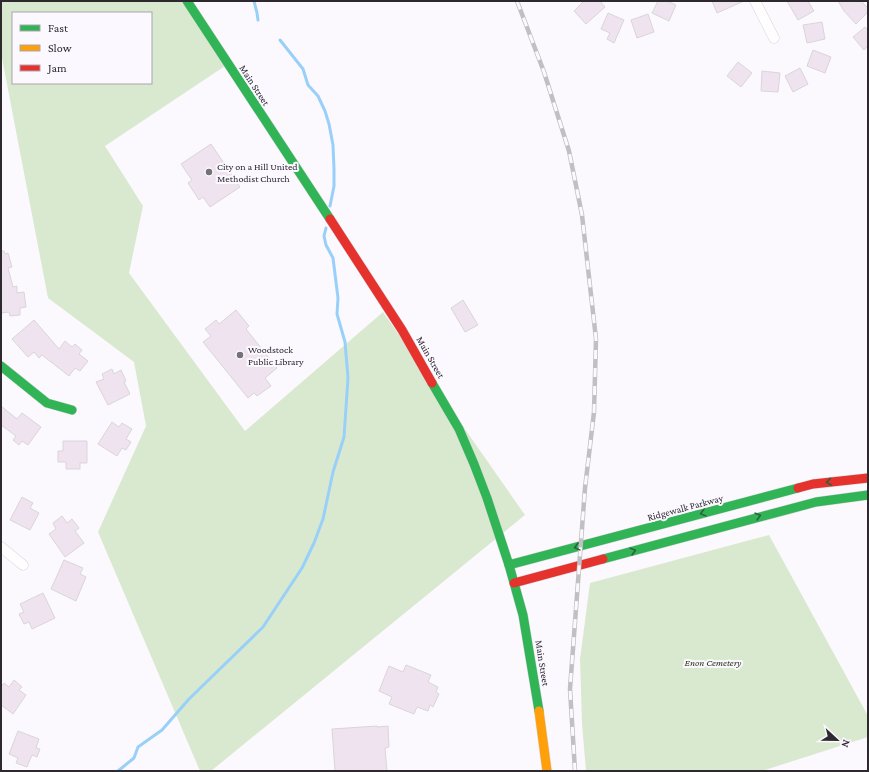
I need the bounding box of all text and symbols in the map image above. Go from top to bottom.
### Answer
legend [12,12,152,84]
text: Fast [48,21,69,35]
text: Slow [48,41,72,55]
text: Jam [47,61,67,75]
street label: Main Street [237,63,272,108]
place label: City on a Hill United Methodist Church [217,161,298,184]
marker: City on a Hill United Methodist Church [204,167,214,177]
street label: Main Street [414,334,447,381]
place label: Woodstock Public Library [248,344,304,367]
marker: Woodstock Public Library [235,350,245,360]
one-way arrow [826,477,832,486]
street label: Ridgewalk Parkway [646,492,725,523]
one-way arrow [700,509,706,517]
one-way arrow [755,512,762,521]
one-way arrow [574,542,581,550]
one-way arrow [629,547,636,556]
street label: Main Street [533,639,552,687]
park label: Enon Cemetery [685,657,742,668]
north arrow [817,720,857,760]
text: N [839,738,853,750]

